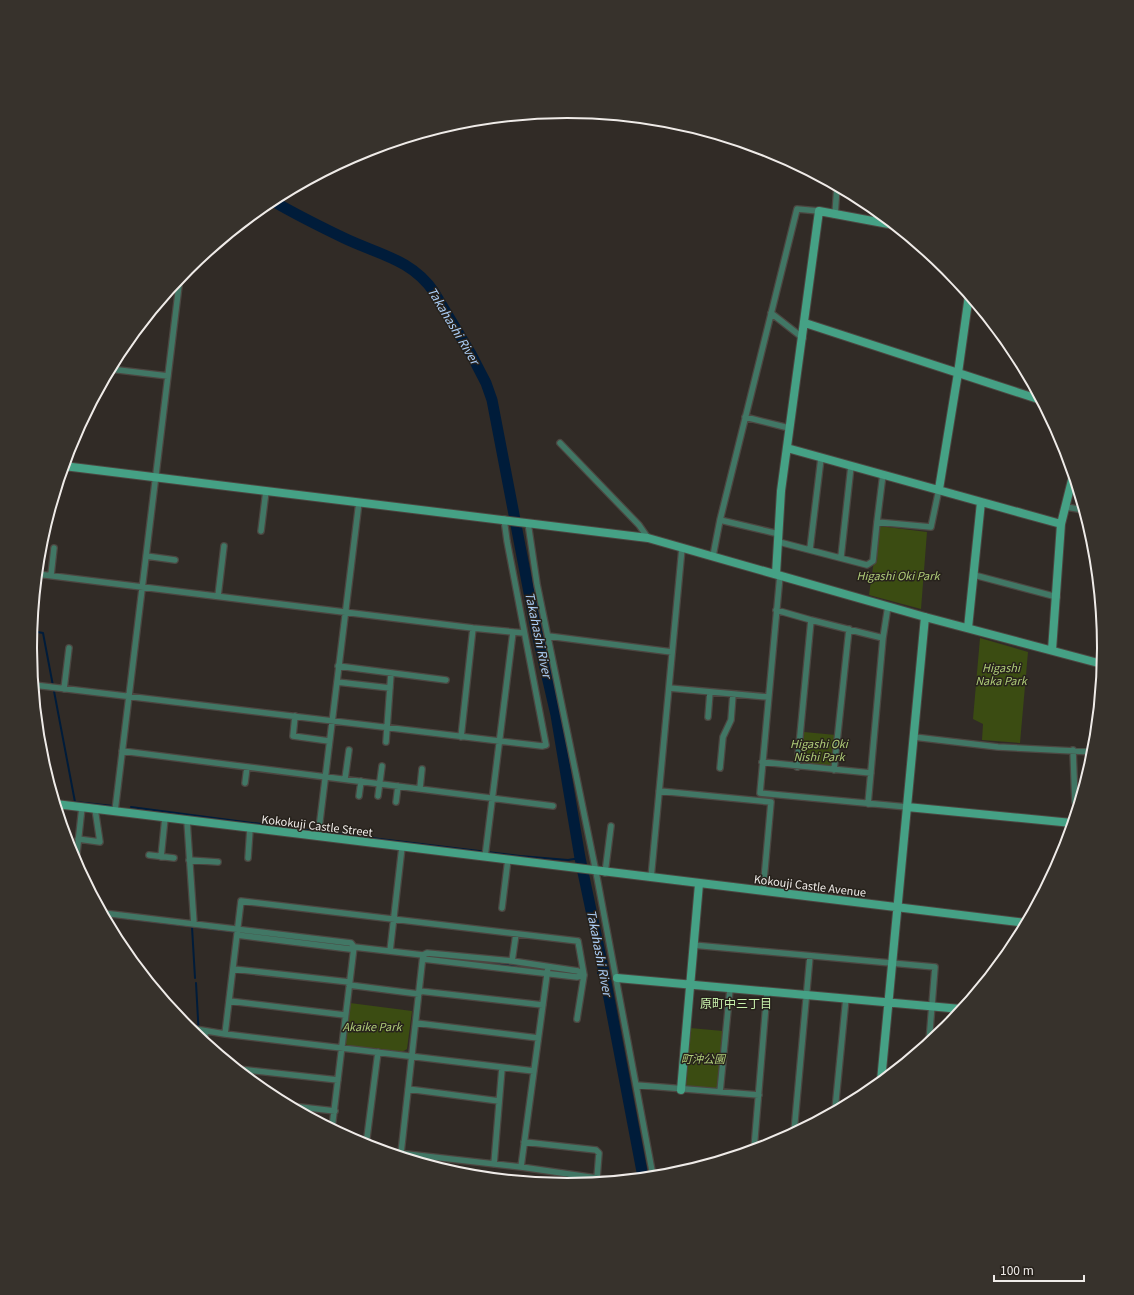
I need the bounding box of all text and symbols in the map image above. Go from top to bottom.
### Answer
water label: Takahashi River [424,283,485,369]
park label: Higashi Oki Park [856,567,942,583]
water label: Takahashi River [522,590,557,682]
park label: Higashi Naka Park [975,659,1029,688]
park label: Higashi Oki Nishi Park [790,735,850,764]
street label: Kokokuji Castle Street [261,810,374,840]
street label: Kokouji Castle Avenue [753,870,867,900]
water label: Takahashi River [584,908,618,1000]
district label: 原町中三丁目 [700,994,772,1011]
park label: Akaike Park [342,1018,403,1034]
park label: 町沖公園 [681,1050,727,1066]
scale bar [994,1257,1084,1283]
text: 100 m [1000,1261,1034,1278]

